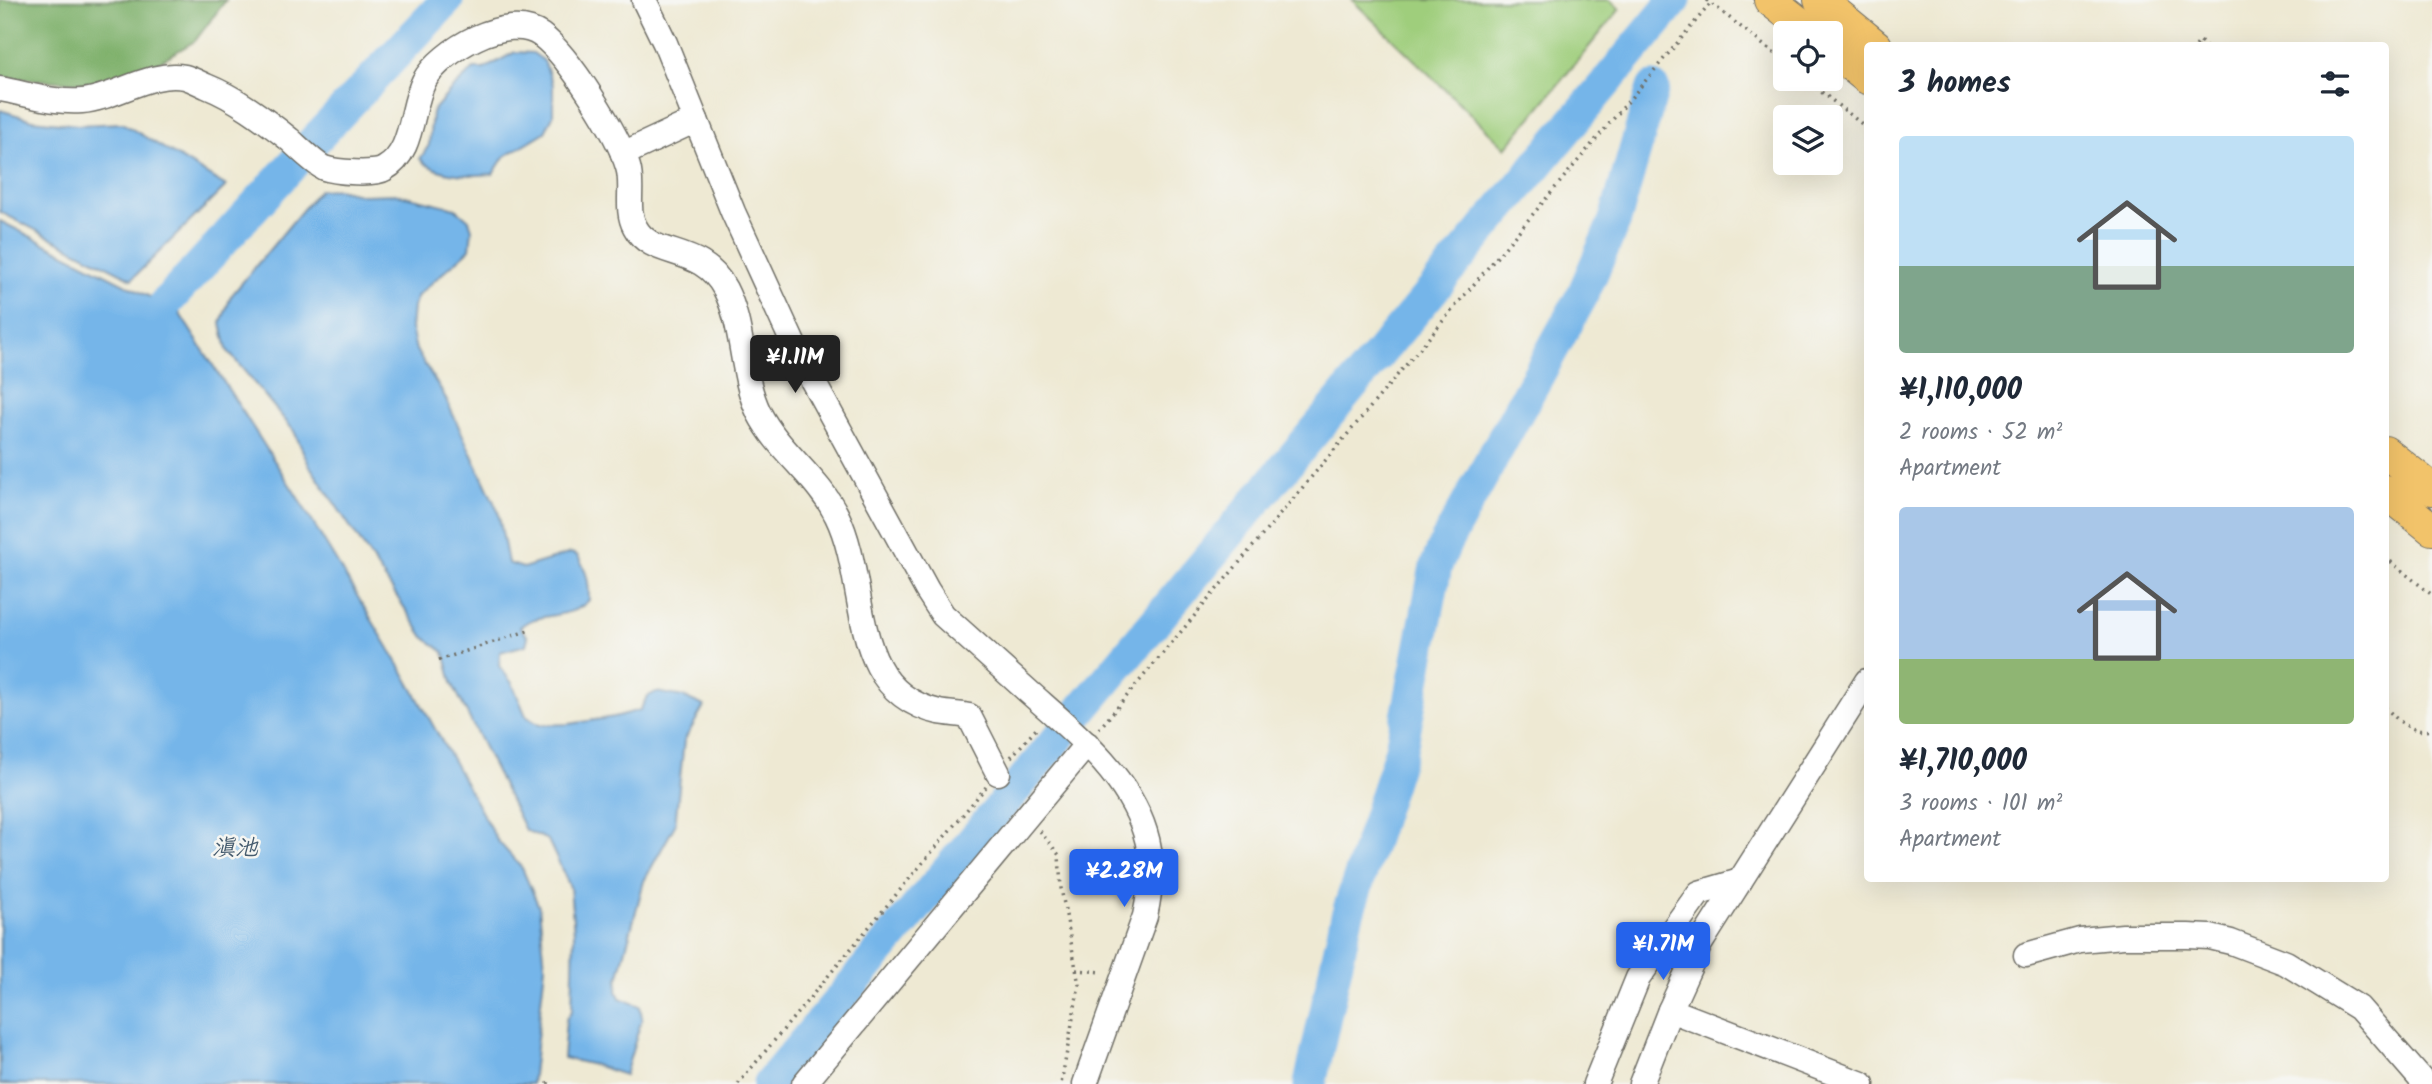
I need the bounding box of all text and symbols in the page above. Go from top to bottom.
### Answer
map controls [1773,21,1843,175]
button: locate [1773,21,1843,91]
text: 3 homes [1899,60,2011,108]
icon: filters [2316,65,2354,103]
button: layers [1773,105,1843,175]
icon: home [2064,182,2190,308]
pin: ¥1.11M [738,336,852,395]
text: ¥1.11M [766,340,824,376]
text: ¥1,110,000 [1899,367,2022,415]
text: 2 rooms · 52 m² [1899,415,2062,451]
text: Apartment [1899,451,2001,487]
icon: home [2064,553,2190,679]
text: ¥1,710,000 [1899,738,2027,786]
text: 3 rooms · 101 m² [1899,786,2062,822]
text: Apartment [1899,822,2001,858]
water label: 滇池 [212,831,259,867]
pin: ¥2.28M [1067,850,1181,909]
text: ¥2.28M [1085,854,1163,890]
pin: ¥1.71M [1606,922,1720,982]
text: ¥1.71M [1632,927,1694,963]

